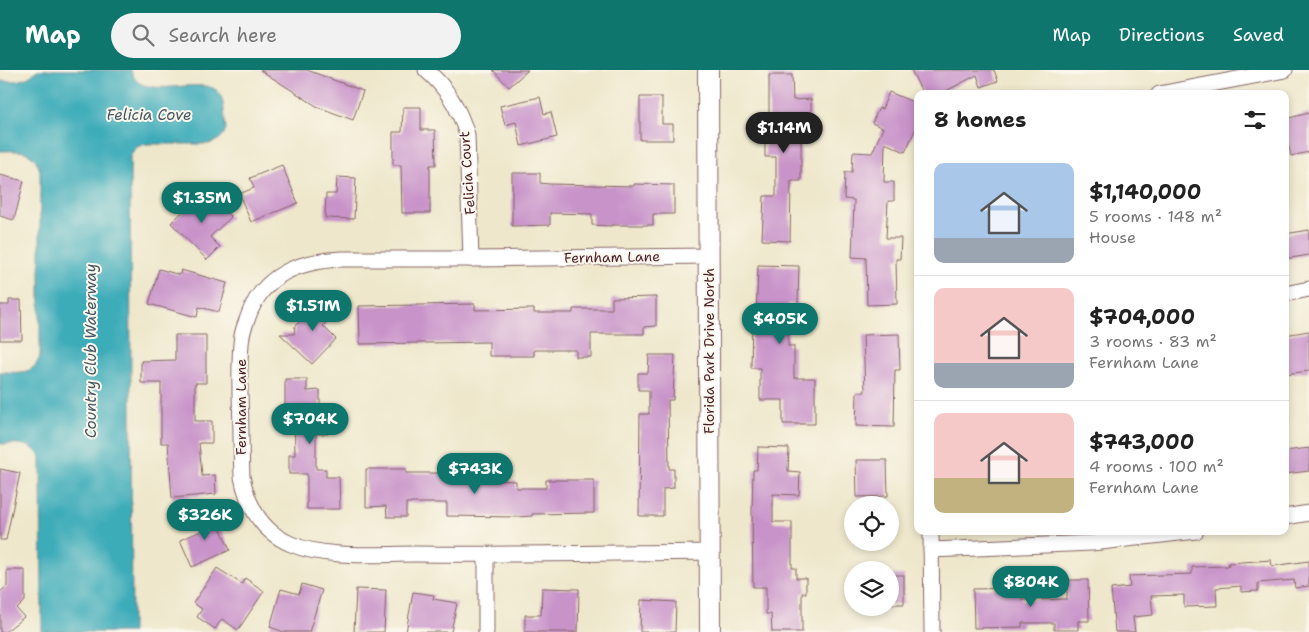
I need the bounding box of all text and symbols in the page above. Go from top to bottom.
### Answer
search box [111,13,461,58]
text: Map [25,19,81,51]
icon: search [129,21,157,49]
text: Search here [169,23,277,48]
text: Map [1053,23,1091,47]
text: Directions [1119,23,1205,47]
text: Saved [1233,23,1284,47]
water label: Felicia Cove [106,105,192,125]
text: 8 homes [934,106,1026,134]
icon: filters [1241,106,1269,134]
pin: $1.14M [743,112,825,154]
text: $1.14M [757,117,811,138]
street label: Felicia Court [455,131,479,215]
text: $1,140,000 [1089,178,1201,206]
pin: $1.35M [161,182,243,224]
icon: home [974,183,1034,243]
text: $1.35M [173,187,231,208]
text: 5 rooms · 148 m² [1089,206,1222,227]
text: House [1089,227,1136,248]
street label: Fernham Lane [564,247,660,267]
water label: Country Club Waterway [81,264,101,438]
street label: Florida Park Drive North [700,268,718,434]
pin: $1.51M [272,290,354,332]
text: $1.51M [286,295,340,316]
pin: $405K [745,302,815,345]
text: $704,000 [1089,303,1195,331]
text: $405K [753,308,807,329]
icon: home [974,308,1034,368]
text: 3 rooms · 83 m² [1089,331,1217,352]
text: Fernham Lane [1089,352,1199,373]
street label: Fernham Lane [232,359,250,455]
pin: $704K [275,402,345,445]
text: $704K [282,408,338,429]
text: $743,000 [1089,428,1194,456]
icon: home [974,433,1034,493]
pin: $743K [440,452,510,495]
text: 4 rooms · 100 m² [1089,456,1224,477]
text: $743K [448,458,502,479]
text: Fernham Lane [1089,477,1199,498]
map controls [844,496,899,616]
button: locate [844,496,899,551]
pin: $326K [170,498,240,541]
text: $326K [178,504,232,525]
button: layers [844,561,899,616]
pin: $804K [996,566,1066,608]
text: $804K [1003,571,1059,592]

